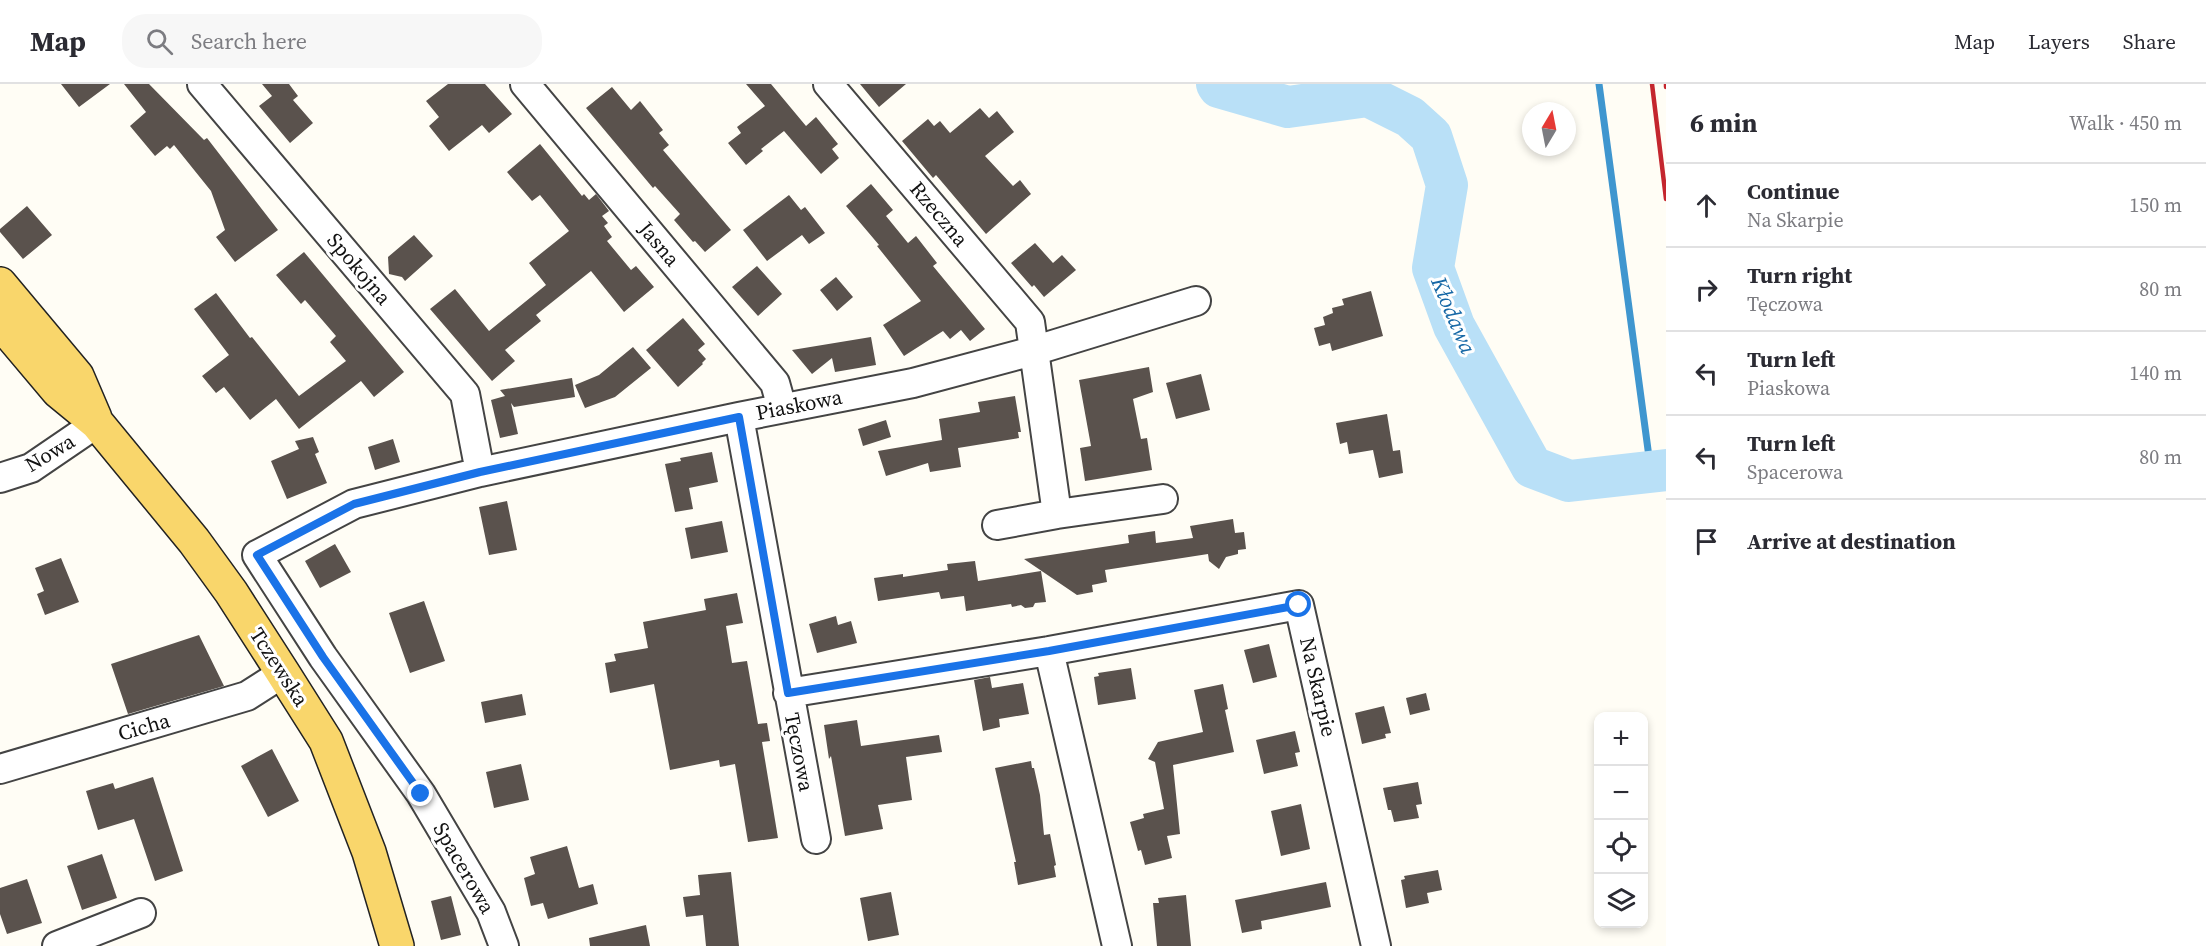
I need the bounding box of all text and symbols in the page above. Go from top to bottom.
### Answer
search box [122,14,542,68]
text: Map [30,22,86,60]
icon: search [143,25,176,58]
text: Search here [191,26,307,56]
text: Map [1954,27,1995,56]
text: Layers [2028,27,2090,56]
text: Share [2123,27,2176,56]
north arrow [1522,102,1576,156]
text: 6 min [1690,105,1757,141]
text: Walk · 450 m [2069,109,2182,137]
street label: Rzeczna [903,175,975,253]
text: Continue [1747,176,1840,206]
icon: ahead [1690,189,1723,222]
text: 150 m [2129,191,2182,219]
text: Na Skarpie [1747,206,1844,234]
street label: Jasna [631,214,687,273]
street label: Spokojna [321,226,398,311]
text: Turn right [1747,260,1852,290]
water label: Kłodawa [1424,271,1484,359]
icon: right [1690,273,1723,306]
text: 80 m [2139,275,2182,303]
text: Tęczowa [1747,290,1823,318]
text: Turn left [1747,344,1835,374]
icon: left [1690,357,1723,390]
text: 140 m [2129,359,2182,387]
text: Piaskowa [1747,374,1830,402]
street label: Piaskowa [753,382,845,427]
street label: Nowa [20,426,80,479]
text: Turn left [1747,428,1835,458]
icon: left [1690,441,1723,474]
text: 80 m [2139,443,2182,471]
text: Spacerowa [1747,458,1843,486]
icon: arrive [1690,525,1723,558]
text: Arrive at destination [1747,526,1956,556]
route start [1285,591,1311,617]
street label: Tczewska [243,622,316,712]
street label: Na Skarpie [1293,634,1344,740]
street label: Cicha [114,705,174,748]
street label: Tęczowa [778,710,821,794]
map controls [1594,712,1648,928]
button: + [1594,712,1648,766]
button: − [1594,766,1648,820]
route end [407,780,433,806]
street label: Spacerowa [427,817,502,919]
button: locate [1594,820,1648,874]
button: layers [1594,874,1648,928]

